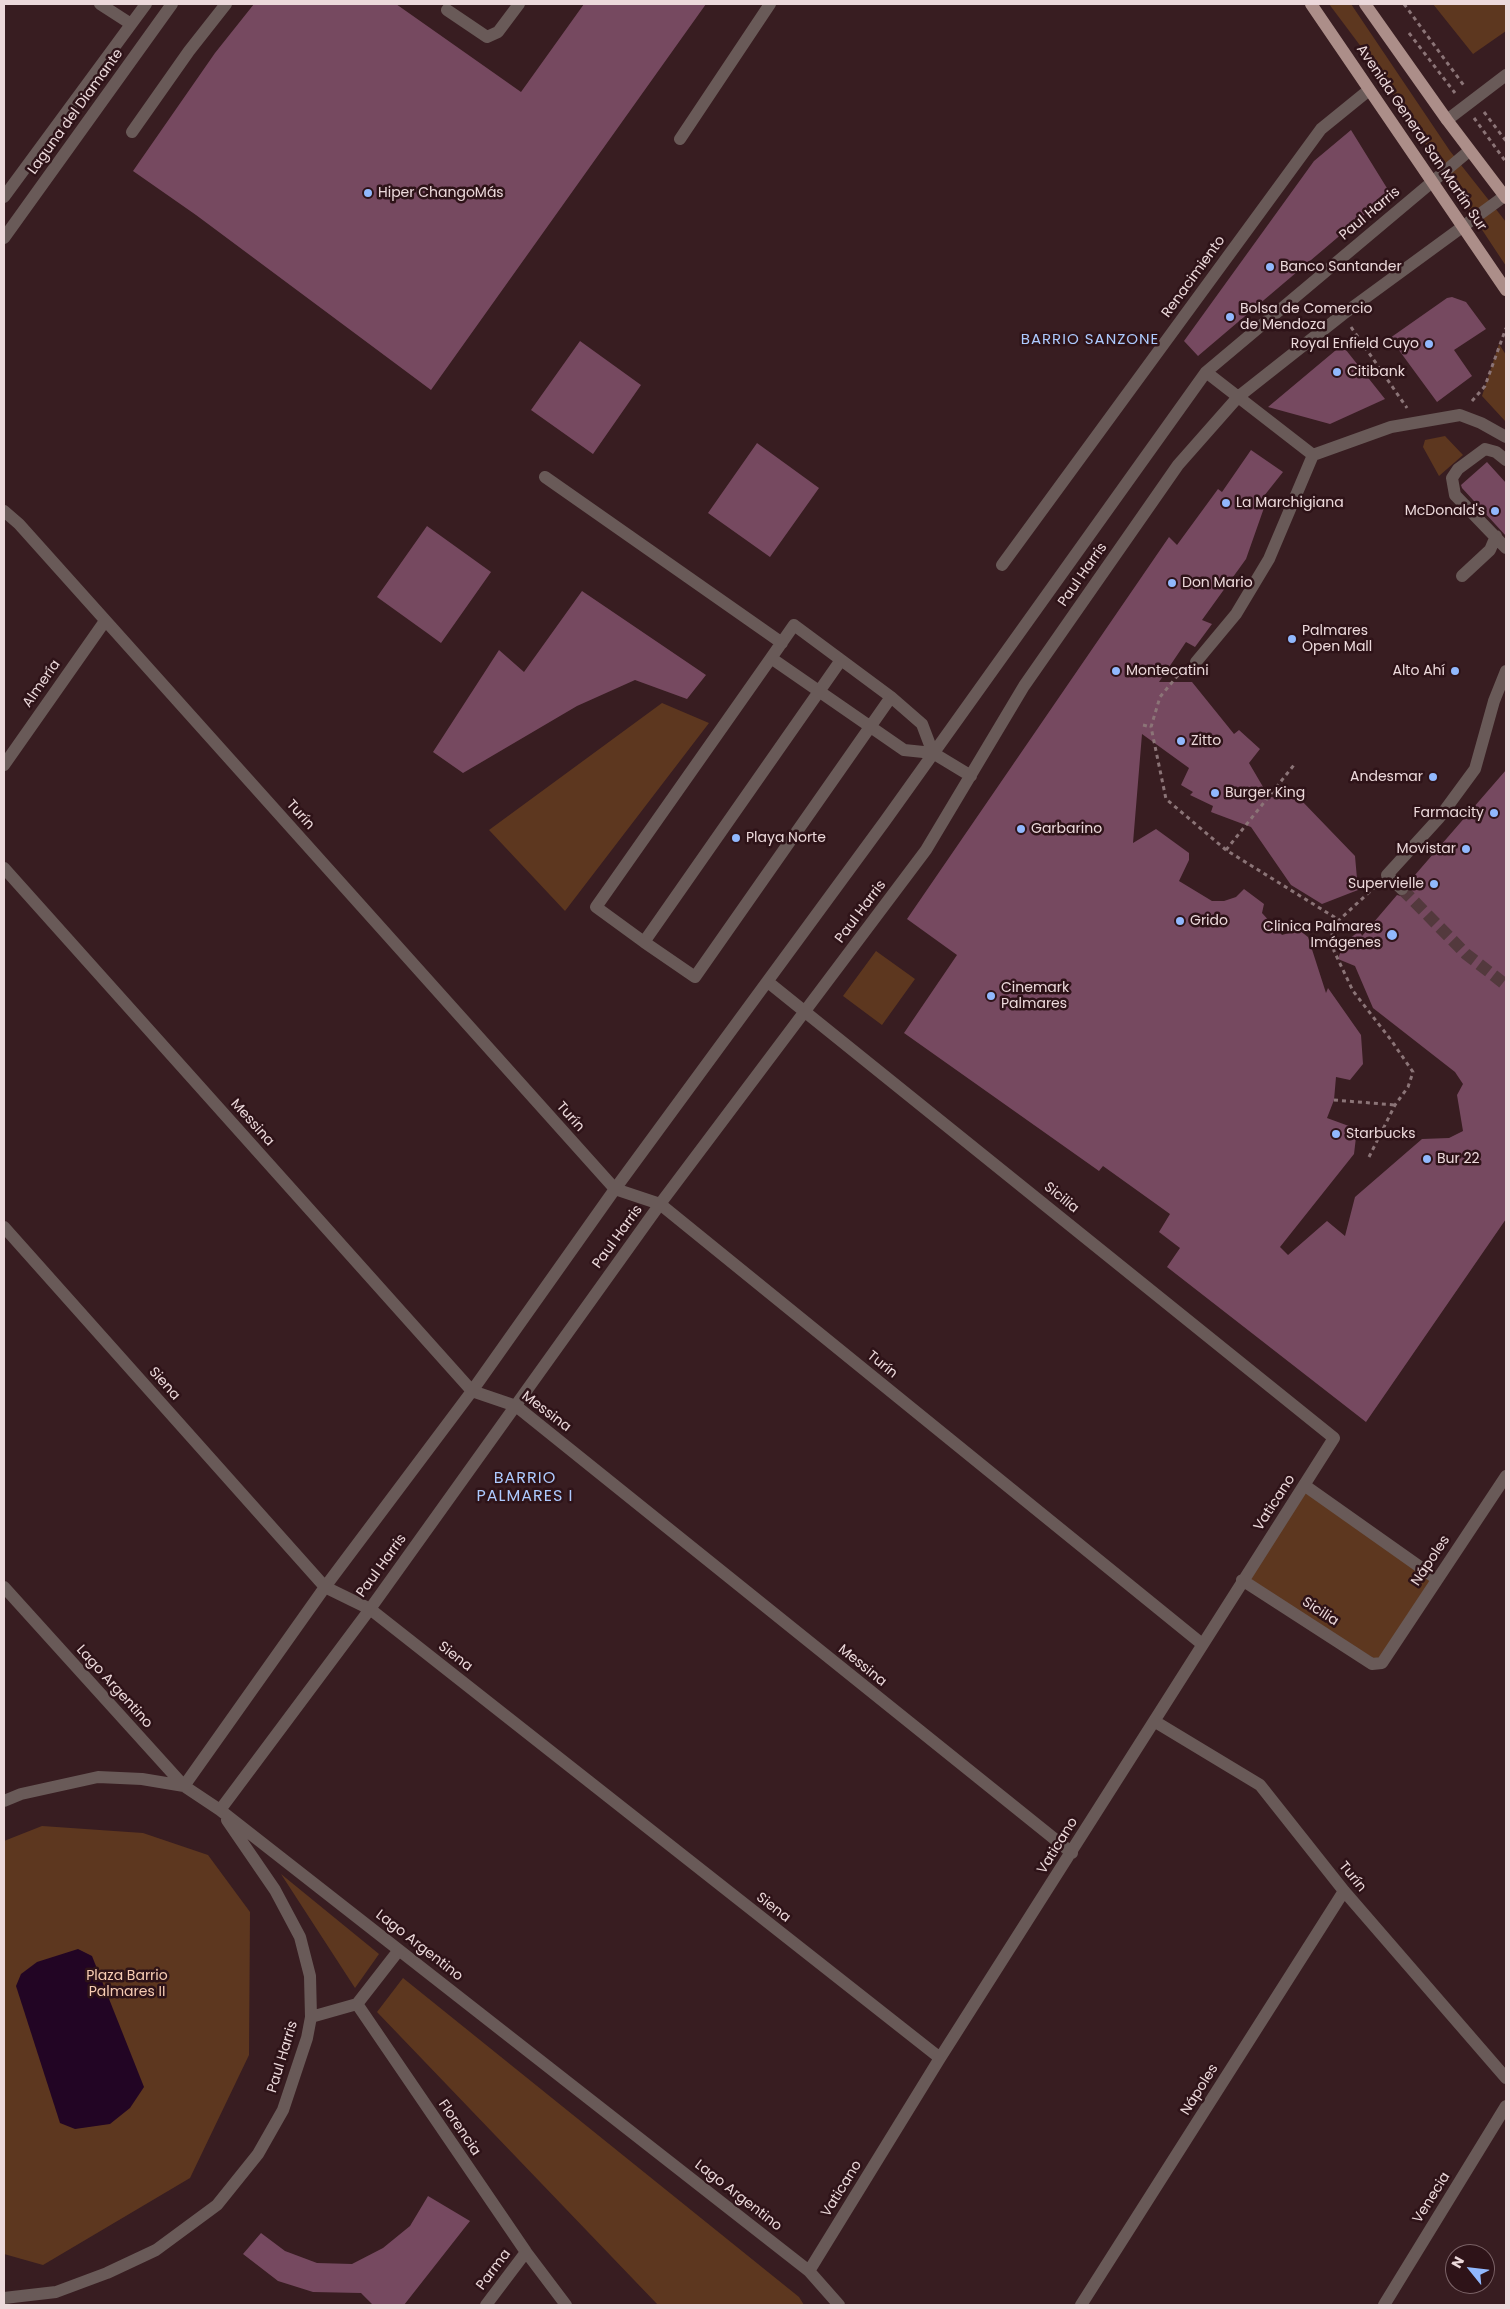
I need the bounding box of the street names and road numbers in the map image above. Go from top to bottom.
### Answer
street label: Avenida General San Martín Sur [1352,42,1490,234]
street label: Laguna del Diamante [25,46,127,178]
street label: Paul Harris [1336,184,1404,244]
street label: Renacimiento [1159,233,1229,321]
street label: Paul Harris [1055,540,1111,610]
street label: Almería [20,657,64,711]
street label: Turín [282,797,318,833]
street label: Paul Harris [832,877,890,947]
street label: Messina [227,1096,277,1150]
street label: Turín [552,1099,588,1135]
street label: Sicilia [1040,1179,1082,1217]
street label: Paul Harris [589,1202,647,1272]
street label: Turín [863,1348,901,1382]
street label: Siena [145,1364,183,1404]
street label: Messina [518,1388,574,1436]
street label: Vaticano [1251,1472,1299,1534]
street label: Paul Harris [353,1531,411,1601]
street label: Nápoles [1408,1533,1454,1589]
street label: Sicilia [1299,1594,1341,1630]
street label: Siena [435,1638,475,1676]
street label: Messina [834,1641,890,1691]
street label: Lago Argentino [72,1642,156,1732]
street label: Vaticano [1034,1815,1082,1877]
street label: Turín [1335,1858,1369,1896]
street label: Siena [753,1889,793,1927]
street label: Lago Argentino [372,1907,466,1985]
street label: Paul Harris [264,2019,302,2095]
street label: Nápoles [1178,2061,1222,2119]
street label: Florencia [434,2097,484,2159]
street label: Lago Argentino [691,2157,785,2235]
street label: Vaticano [818,2158,866,2220]
street label: Venecia [1410,2169,1454,2227]
street label: Parma [473,2246,515,2294]

